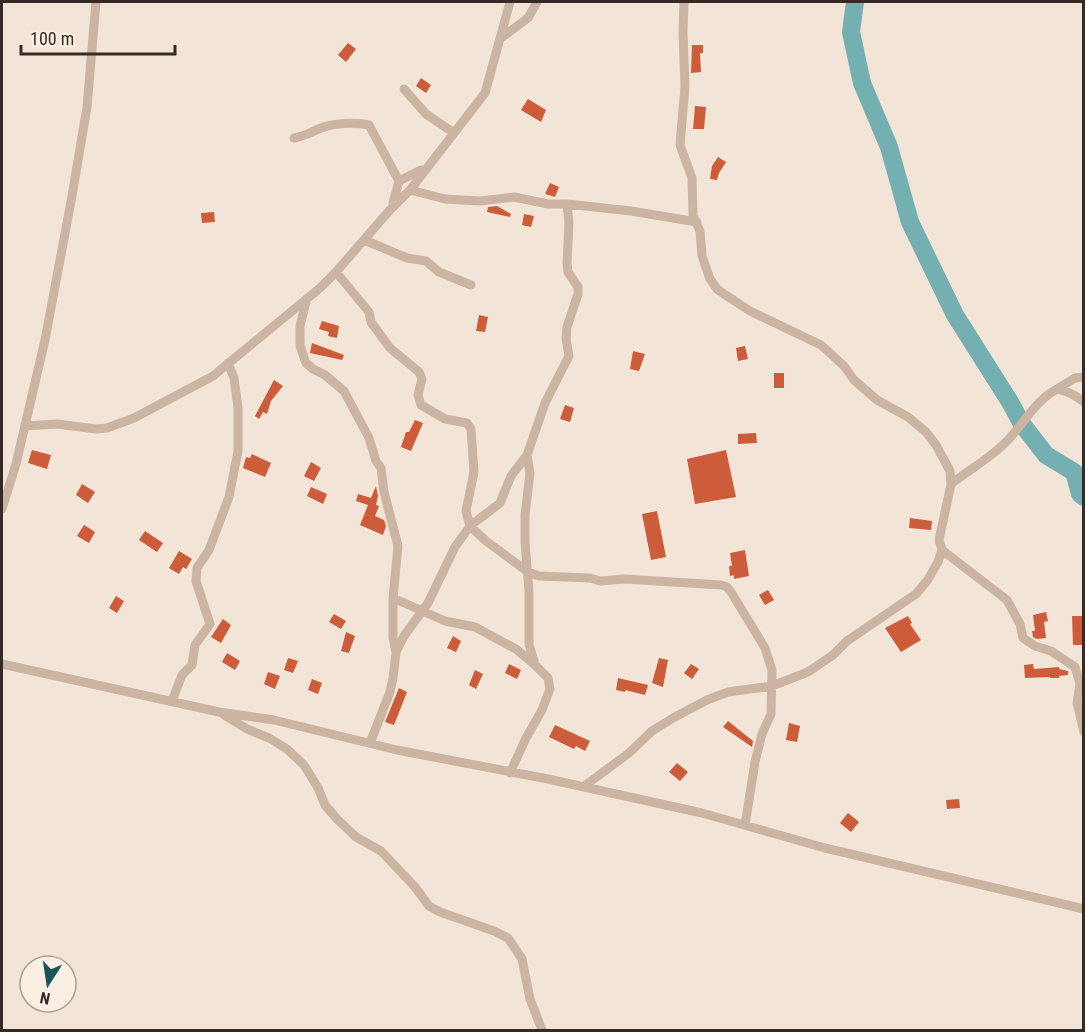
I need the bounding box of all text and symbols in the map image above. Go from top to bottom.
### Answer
scale bar [21,18,176,56]
text: 100 m [30,28,74,49]
north arrow [18,954,78,1014]
text: N [38,988,52,1008]

